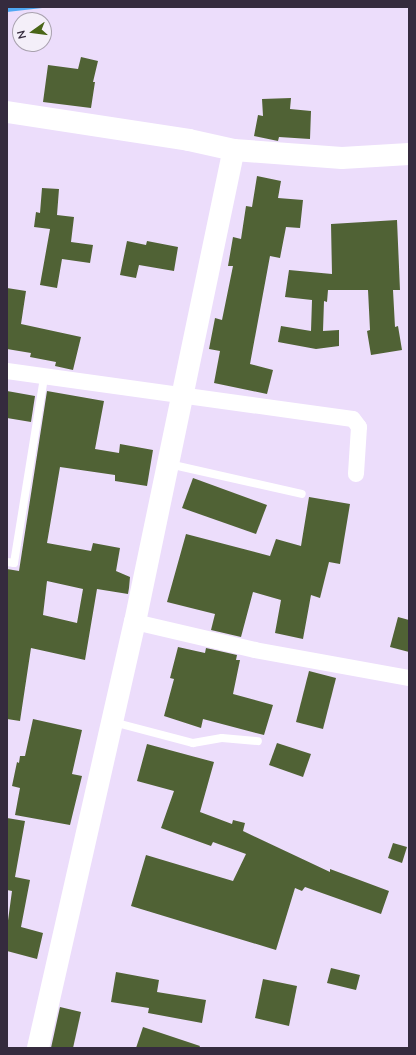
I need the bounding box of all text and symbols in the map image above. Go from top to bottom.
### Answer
north arrow [12,12,52,52]
text: N [14,29,29,40]

